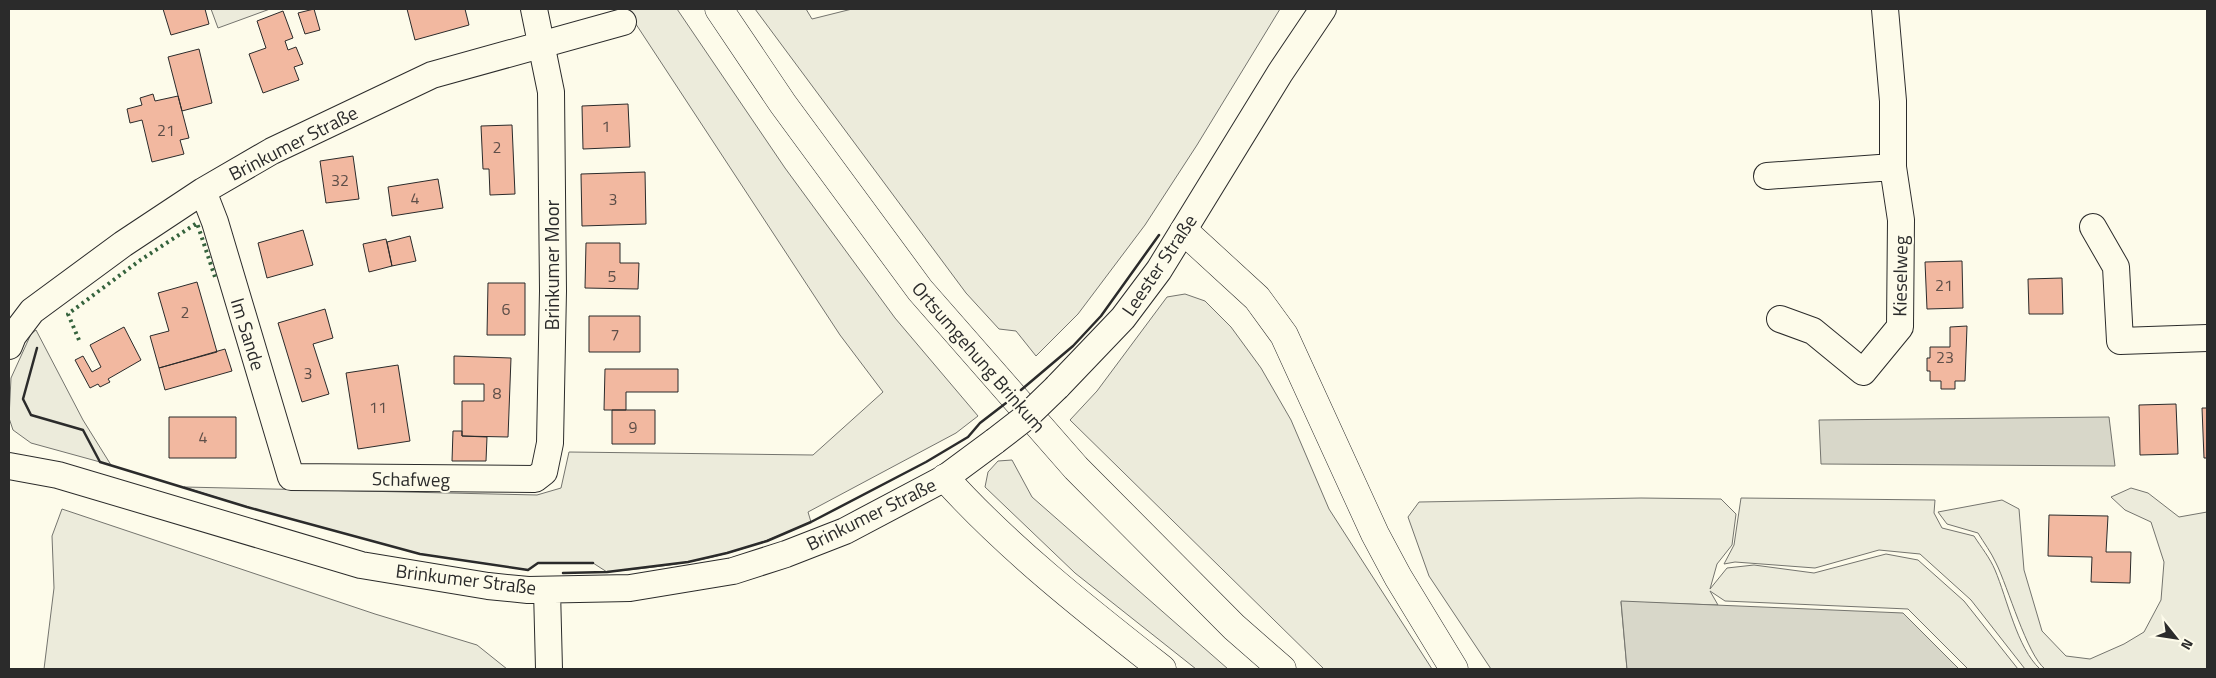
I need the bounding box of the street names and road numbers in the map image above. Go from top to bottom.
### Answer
street label: Brinkumer Straße [223,98,362,188]
street label: Brinkumer Moor [537,199,566,330]
street label: Leester Straße [1114,208,1203,322]
street label: Kieselweg [1884,235,1915,317]
street label: Ortsumgehung Brinkum [905,275,1053,439]
street label: Im Sande [224,294,273,374]
street label: Schafweg [372,463,451,494]
street label: Brinkumer Straße [801,470,941,558]
street label: Brinkumer Straße [394,555,538,602]

